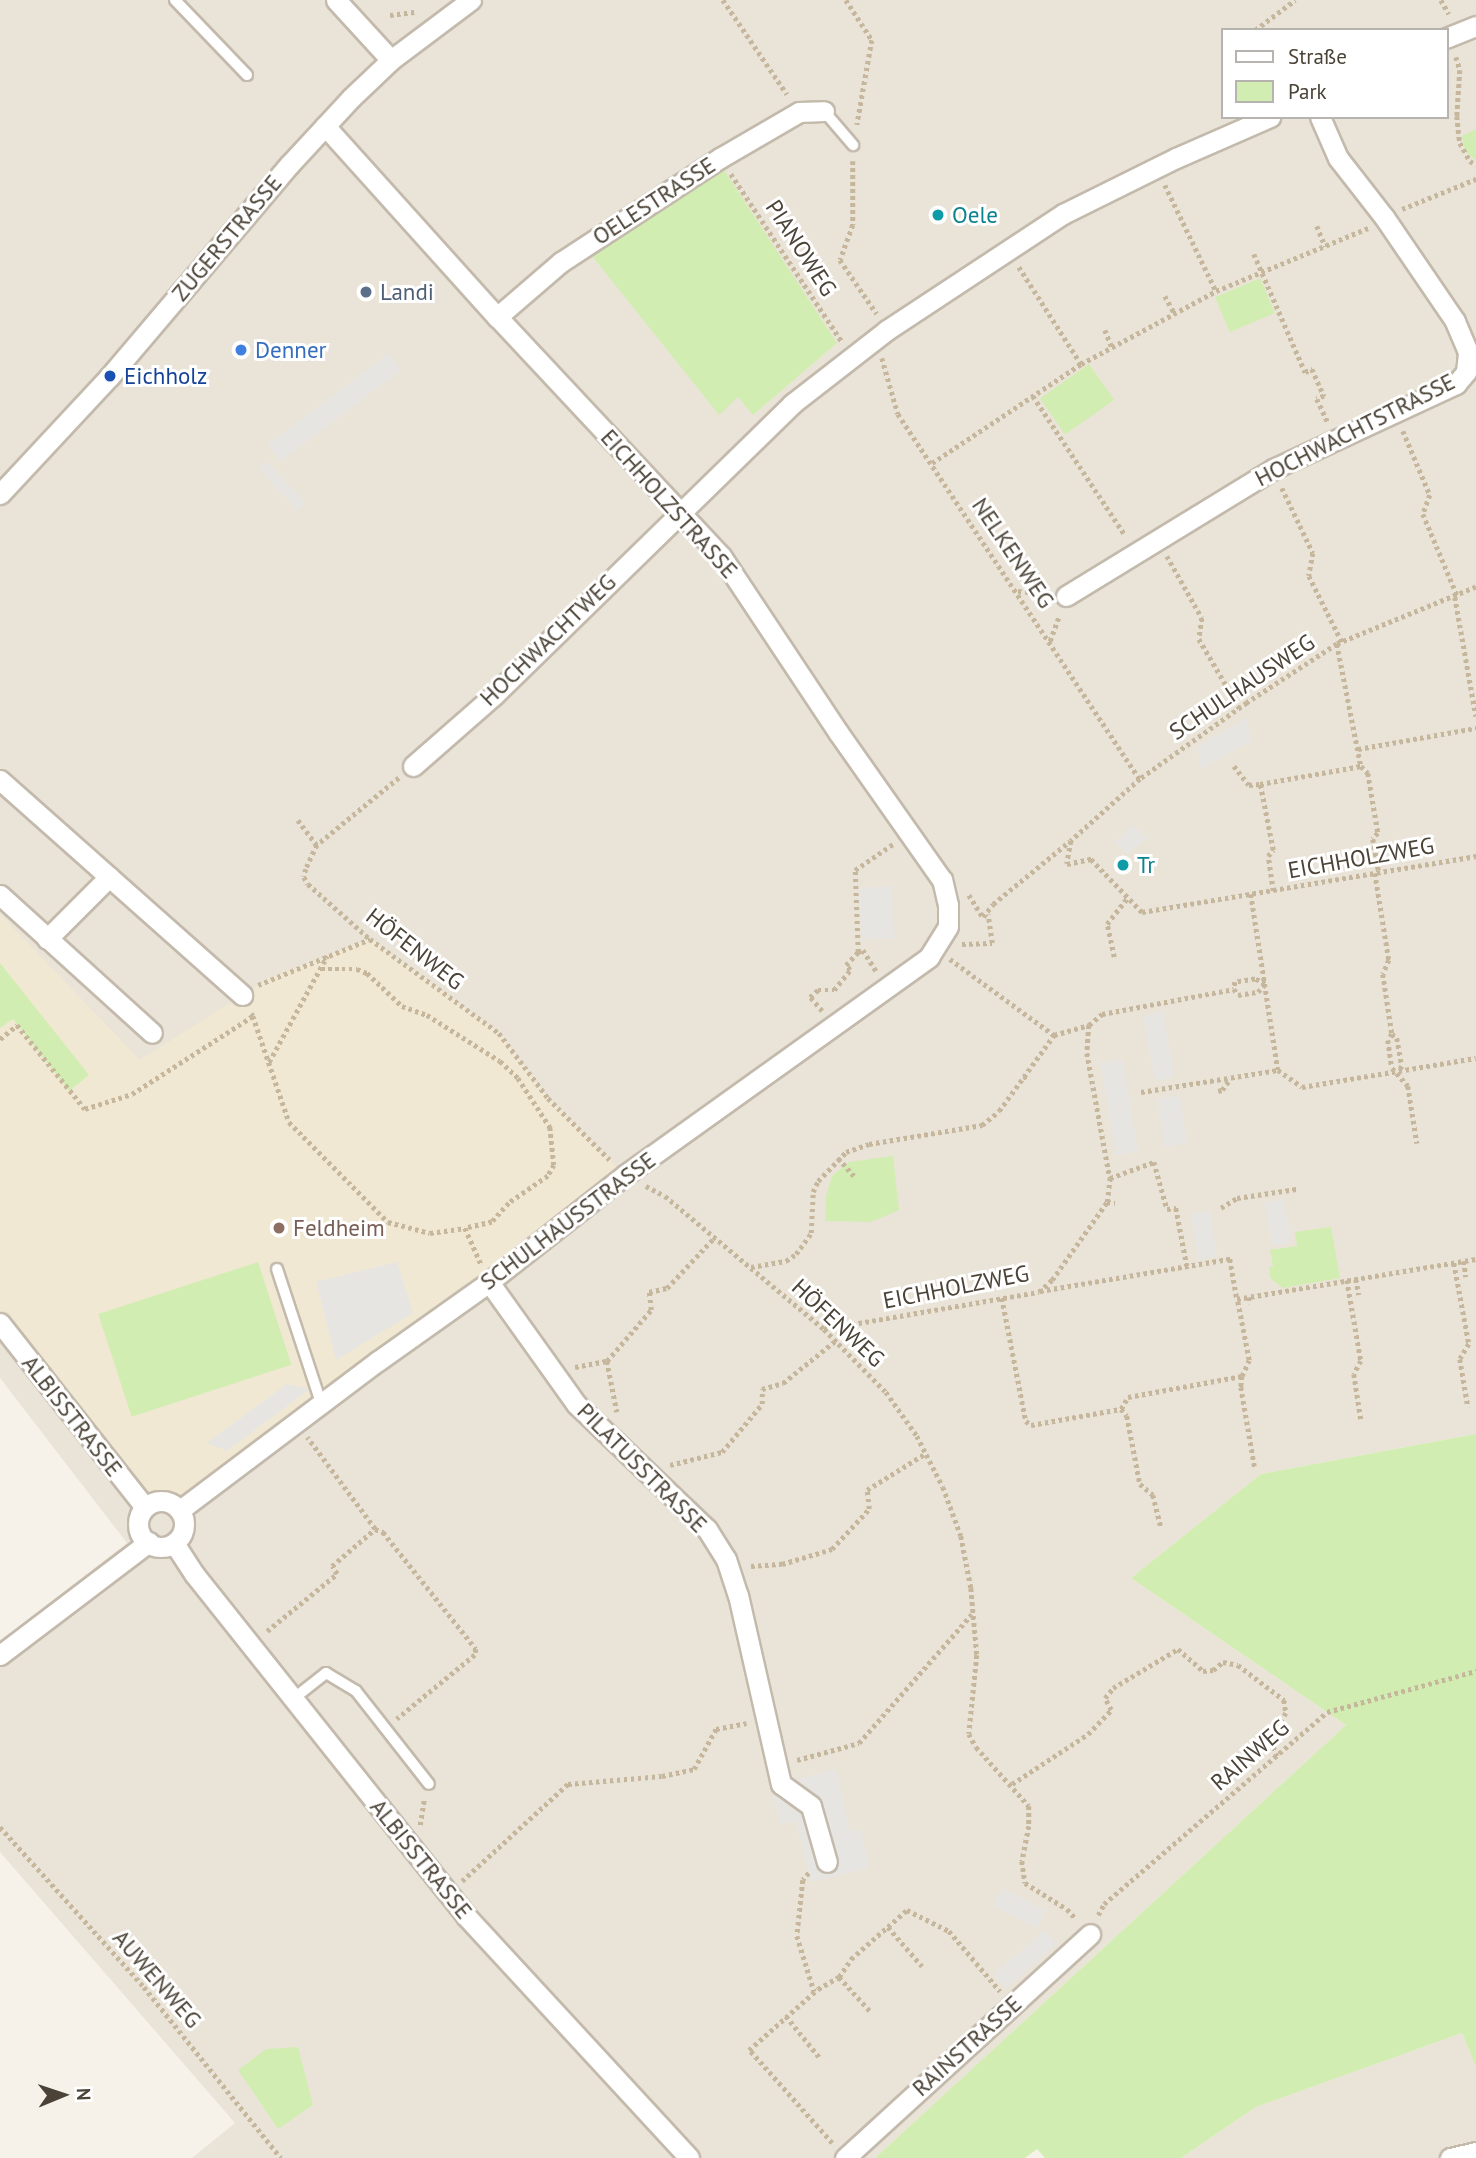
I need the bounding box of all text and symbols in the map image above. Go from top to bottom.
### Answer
legend [1220,28,1448,119]
text: Straße [1288,43,1347,70]
text: Park [1288,78,1327,105]
street label: OELESTRASSE [588,151,720,251]
street label: ZUGERSTRASSE [166,169,288,307]
street label: PIANOWEG [760,195,842,301]
place label: Oele [952,201,998,229]
marker: Oele [930,207,946,223]
place label: Landi [380,278,434,306]
marker: Landi [358,284,374,300]
place label: Denner [255,336,326,364]
marker: Denner [233,342,249,358]
place label: Eichholz [124,362,207,390]
marker: Eichholz [102,368,118,384]
street label: HOCHWACHTSTRASSE [1250,368,1460,492]
street label: EICHHOLZSTRASSE [595,424,743,584]
street label: NELKENWEG [966,493,1060,613]
street label: HOCHWACHTWEG [474,568,622,712]
street label: SCHULHAUSWEG [1164,628,1320,746]
street label: EICHHOLZWEG [1286,832,1436,884]
place label: Tr [1137,851,1155,879]
marker: Tr [1115,857,1131,873]
street label: HÖFENWEG [361,902,469,996]
street label: SCHULHAUSSTRASSE [475,1146,661,1296]
place label: Feldheim [293,1214,385,1242]
marker: Feldheim [271,1220,287,1236]
street label: EICHHOLZWEG [881,1259,1031,1315]
street label: HÖFENWEG [786,1273,890,1373]
street label: ALBISSTRASSE [16,1350,128,1482]
street label: PILATUSSTRASSE [572,1398,712,1538]
street label: RAINWEG [1205,1714,1295,1796]
street label: ALBISSTRASSE [364,1794,478,1924]
street label: AUWENWEG [107,1924,207,2034]
street label: RAINSTRASSE [907,1990,1027,2102]
north arrow [28,2060,98,2130]
text: N [72,2088,96,2101]

